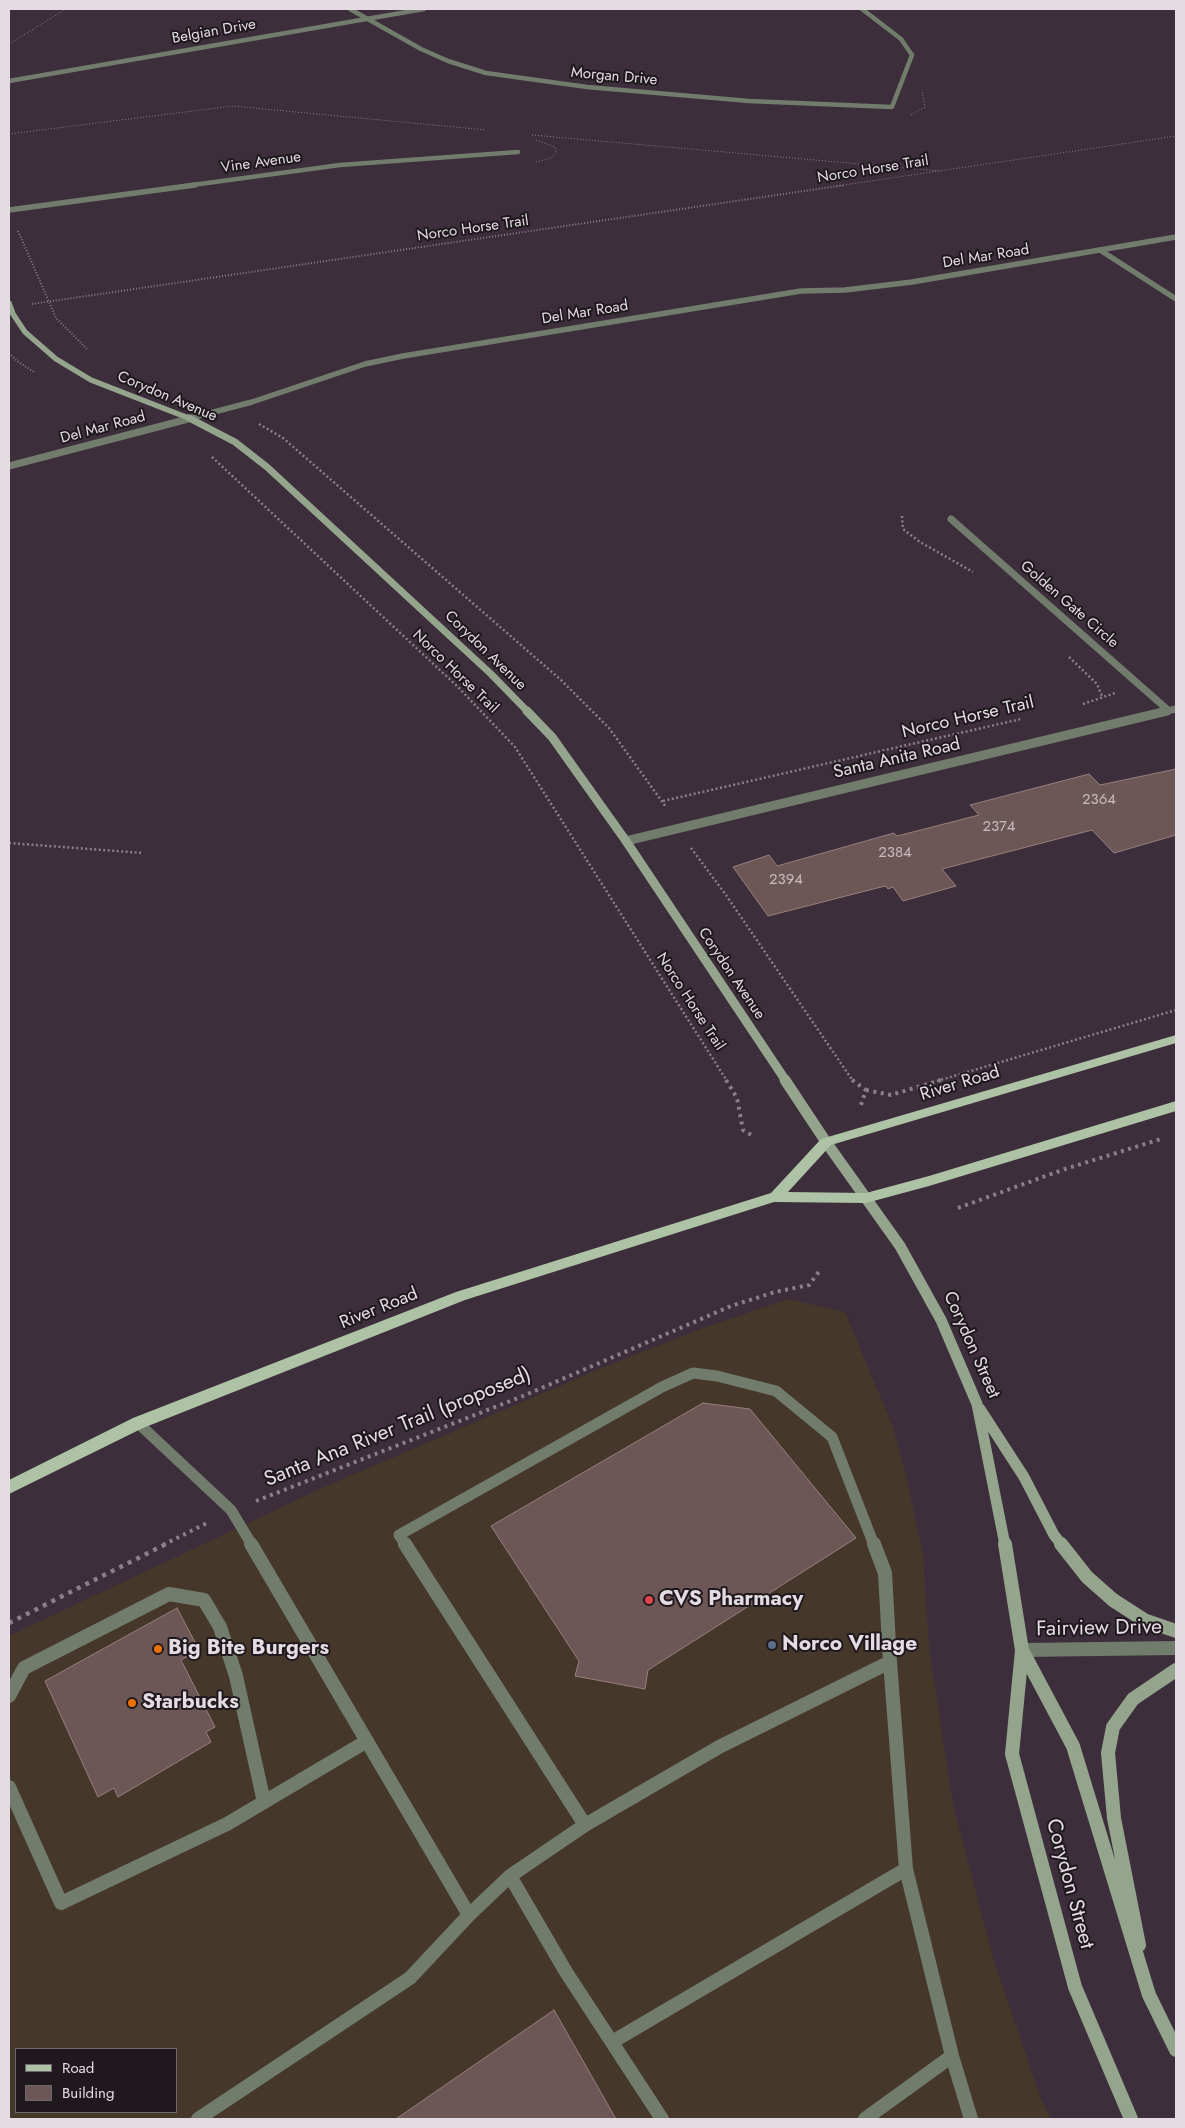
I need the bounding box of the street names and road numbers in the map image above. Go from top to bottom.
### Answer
street label: Belgian Drive [171,16,257,48]
street label: Morgan Drive [570,64,658,90]
street label: Vine Avenue [220,148,302,178]
street label: Norco Horse Trail [816,152,930,188]
street label: Norco Horse Trail [416,212,530,246]
street label: Del Mar Road [942,241,1030,273]
street label: Del Mar Road [541,297,629,329]
street label: Corydon Avenue [114,368,220,426]
street label: Del Mar Road [59,408,147,448]
street label: Golden Gate Circle [1016,558,1122,652]
street label: Corydon Avenue [440,608,530,694]
street label: Norco Horse Trail [408,626,502,718]
street label: Norco Horse Trail [900,692,1036,744]
street label: Santa Anita Road [831,734,963,784]
street label: Corydon Avenue [694,925,768,1023]
street label: Norco Horse Trail [652,950,728,1054]
street label: River Road [918,1062,1002,1106]
street label: River Road [337,1284,421,1334]
street label: Corydon Street [938,1288,1004,1402]
street label: Santa Ana River Trail (proposed) [261,1363,535,1493]
street label: Fairview Drive [1036,1615,1162,1643]
street label: Corydon Street [1040,1816,1098,1952]

